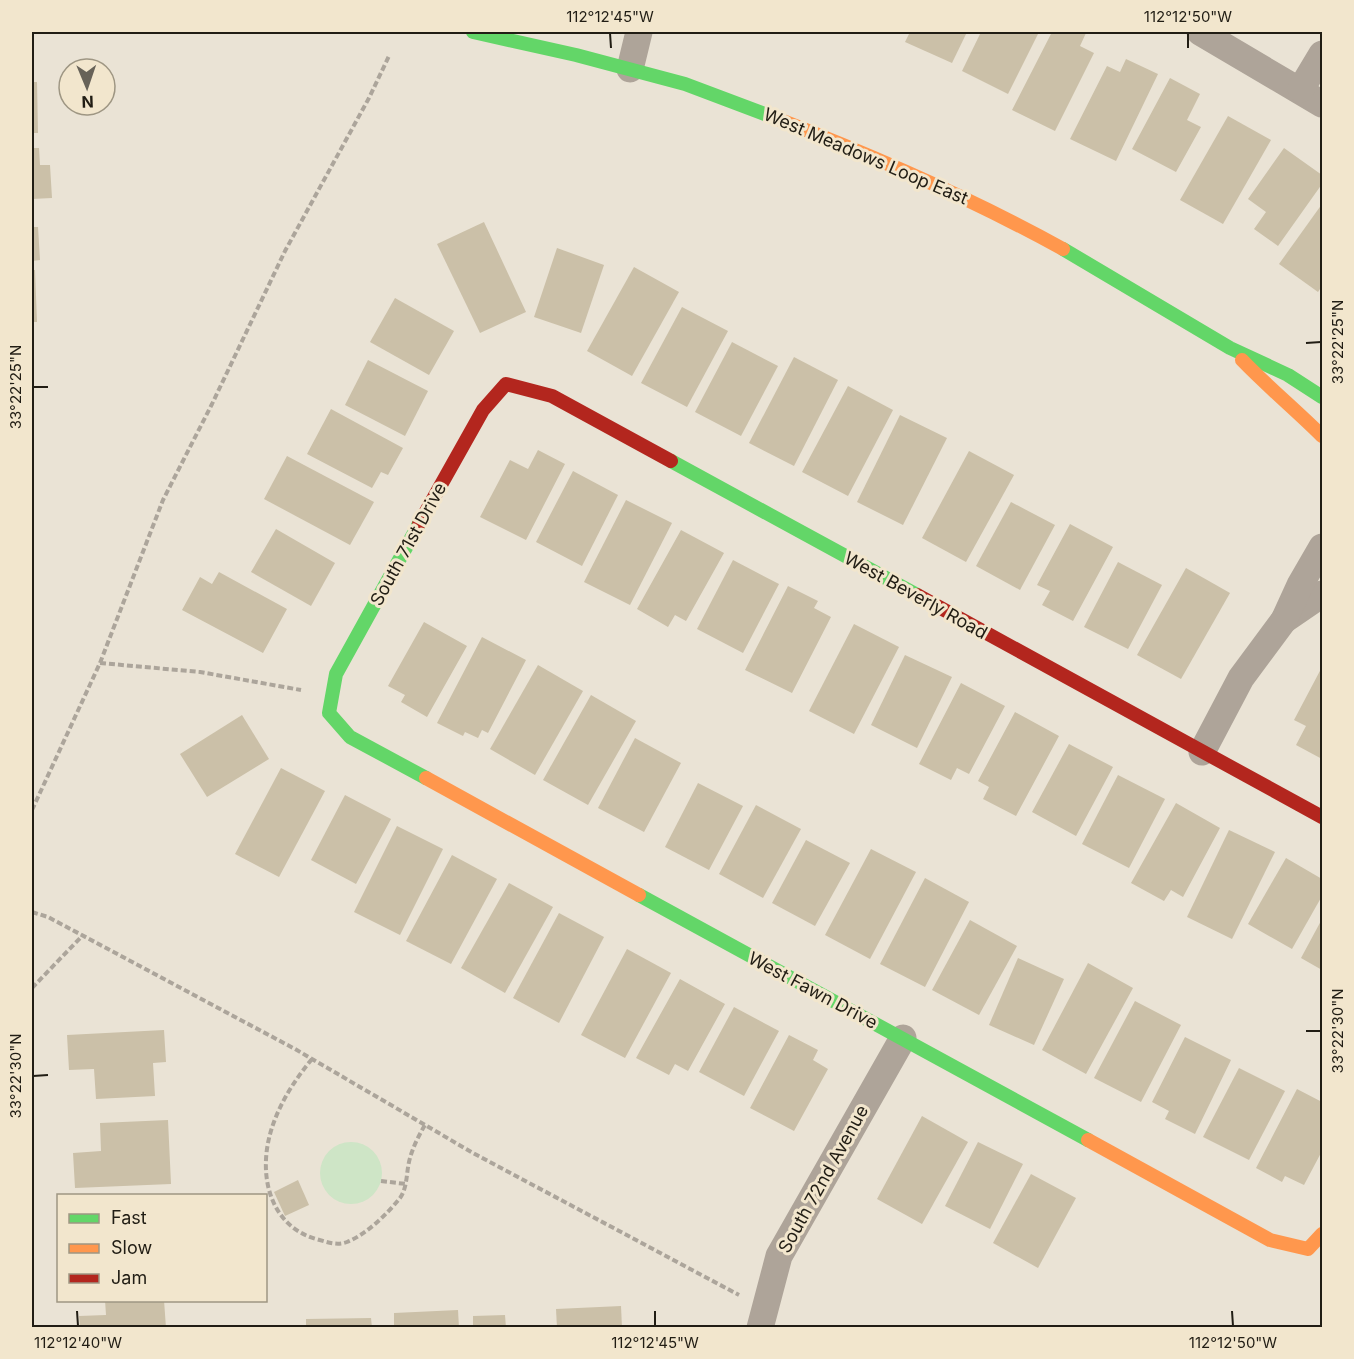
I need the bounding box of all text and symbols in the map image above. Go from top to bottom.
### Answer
text: 112°12'45"W [566,7,654,26]
text: 112°12'50"W [1144,7,1232,26]
north arrow [57,57,117,117]
text: N [81,92,94,112]
street label: West Meadows Loop East [761,103,971,209]
text: 33°22'25"N [1328,300,1347,384]
text: 33°22'25"N [6,345,25,429]
street label: South 71st Drive [366,479,450,609]
street label: West Beverly Road [841,547,991,643]
street label: West Fawn Drive [745,947,881,1033]
text: 33°22'30"N [1328,989,1347,1073]
text: 33°22'30"N [6,1034,25,1118]
street label: South 72nd Avenue [774,1101,872,1257]
legend [57,1194,267,1302]
text: Fast [111,1207,147,1228]
text: Slow [111,1237,152,1258]
text: Jam [111,1267,147,1288]
text: 112°12'40"W [34,1333,122,1352]
text: 112°12'45"W [611,1333,699,1352]
text: 112°12'50"W [1189,1333,1277,1352]

